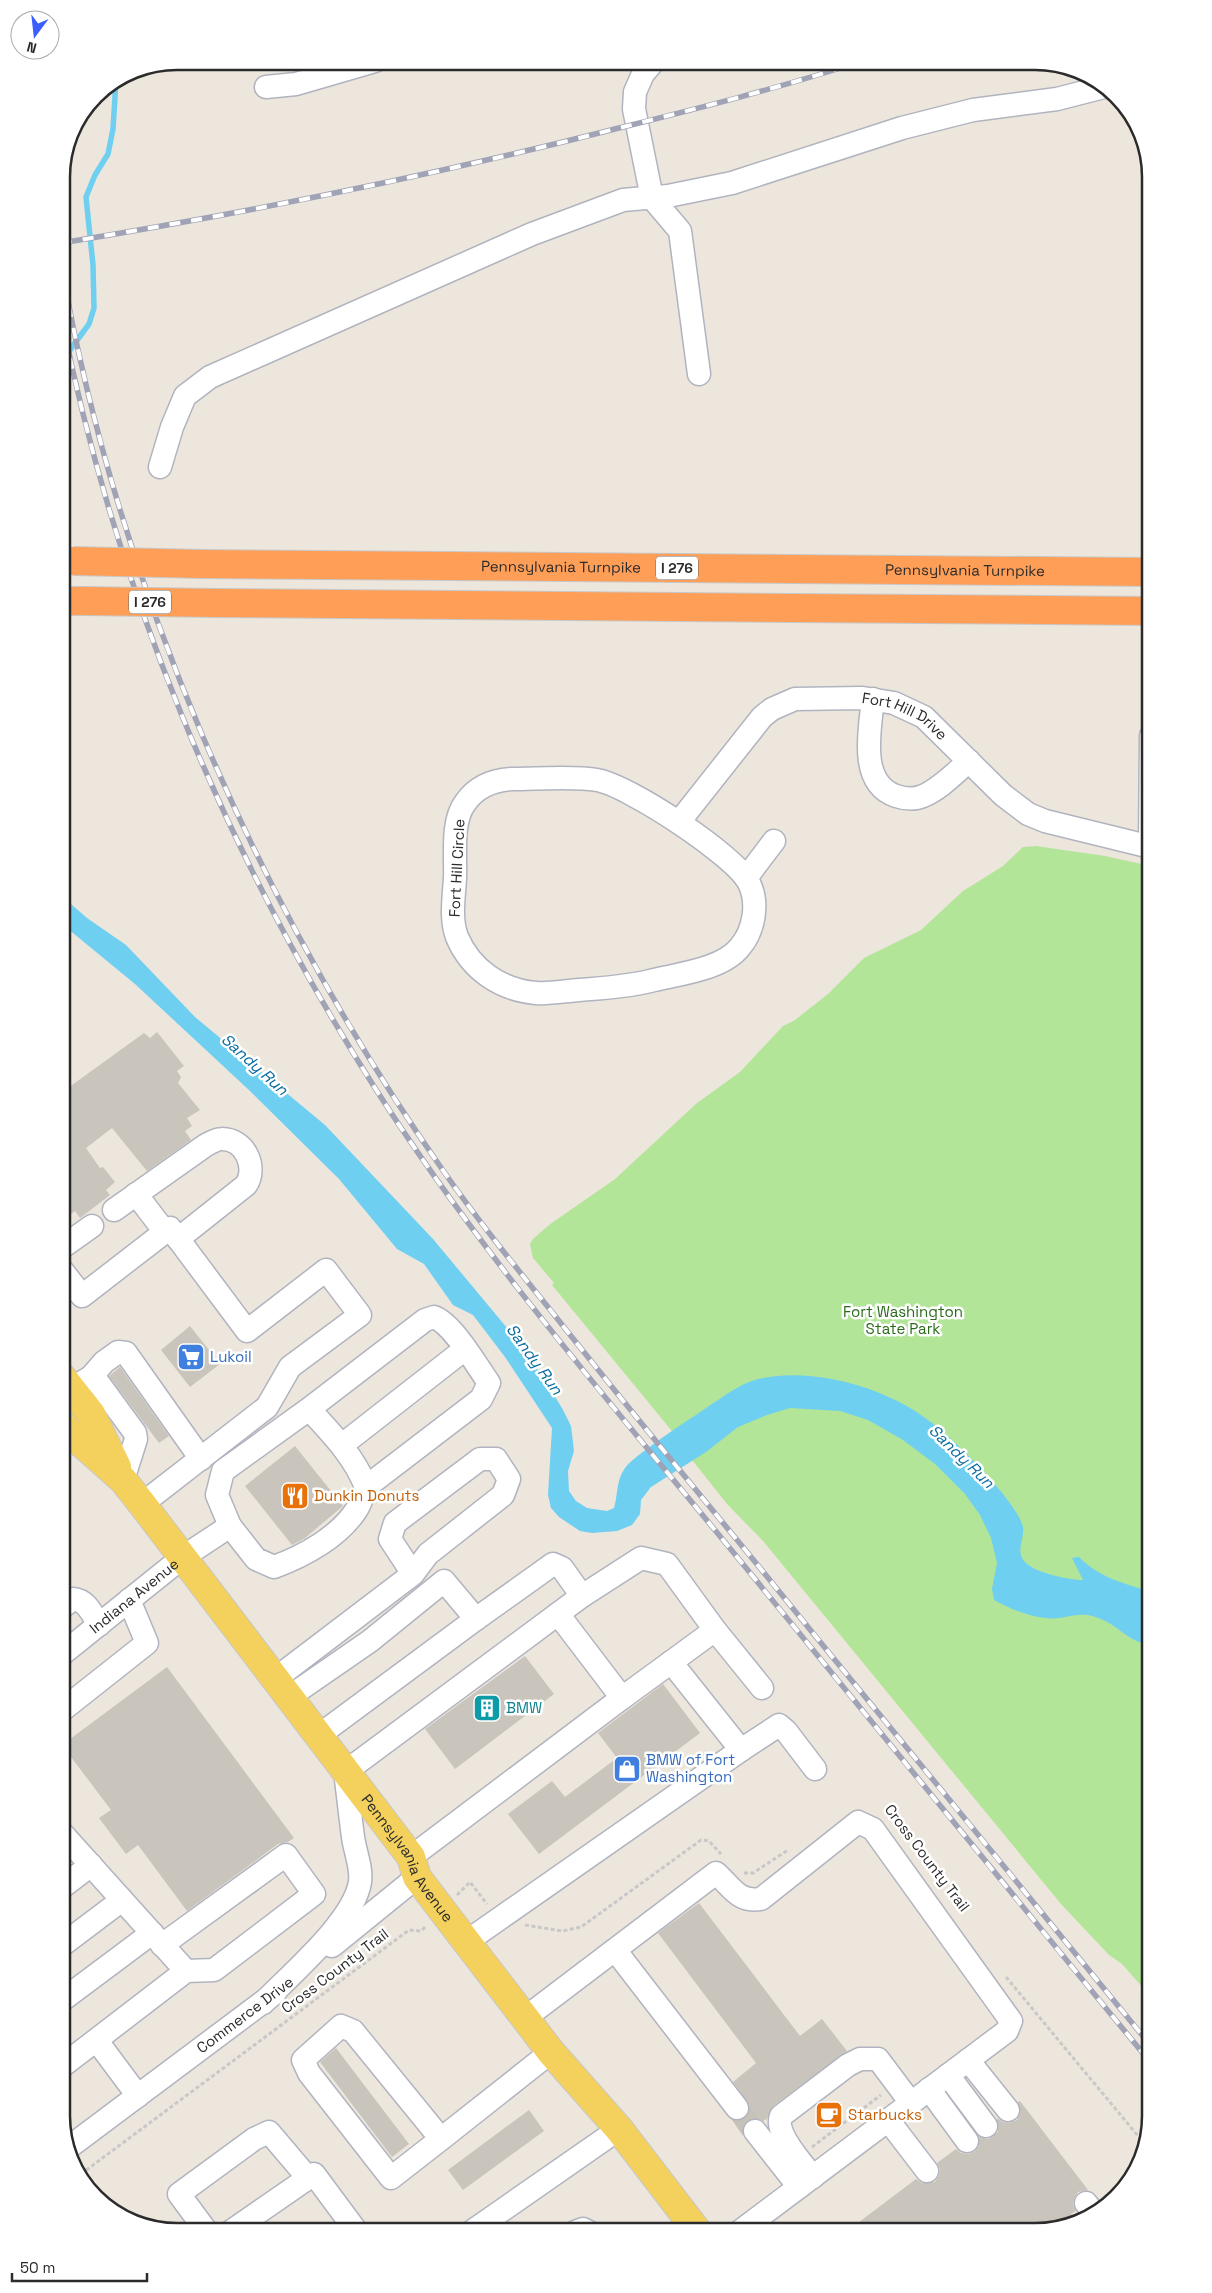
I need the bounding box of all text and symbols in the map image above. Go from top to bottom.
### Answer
north arrow [10,10,60,60]
text: N [25,38,39,57]
street label: Pennsylvania Turnpike [481,556,641,577]
road number: I 276 [656,556,698,580]
street label: Pennsylvania Turnpike [885,560,1045,580]
road number: I 276 [129,590,171,614]
street label: Fort Hill Drive [861,688,952,744]
street label: Fort Hill Circle [444,818,469,918]
water label: Sandy Run [217,1029,293,1101]
park label: Fort Washington State Park [843,1302,963,1338]
water label: Sandy Run [502,1320,568,1400]
supermarket icon: Lukoil [176,1342,206,1372]
place label: Lukoil [210,1347,252,1366]
water label: Sandy Run [925,1420,1000,1493]
restaurant icon: Dunkin Donuts [280,1481,310,1511]
place label: Dunkin Donuts [314,1486,419,1505]
street label: Indiana Avenue [85,1554,183,1637]
building icon: BMW [472,1693,502,1723]
place label: BMW [506,1698,542,1717]
place label: BMW of Fort Washington [646,1750,735,1786]
shop icon: BMW of Fort Washington [612,1754,642,1784]
street label: Pennsylvania Avenue [357,1790,458,1926]
street label: Cross County Trail [881,1800,974,1915]
street label: Cross County Trail [277,1924,392,2017]
street label: Commerce Drive [192,1972,297,2057]
cafe icon: Starbucks [814,2100,844,2130]
place label: Starbucks [848,2105,922,2124]
scale bar [12,2250,148,2282]
text: 50 m [20,2258,55,2277]

